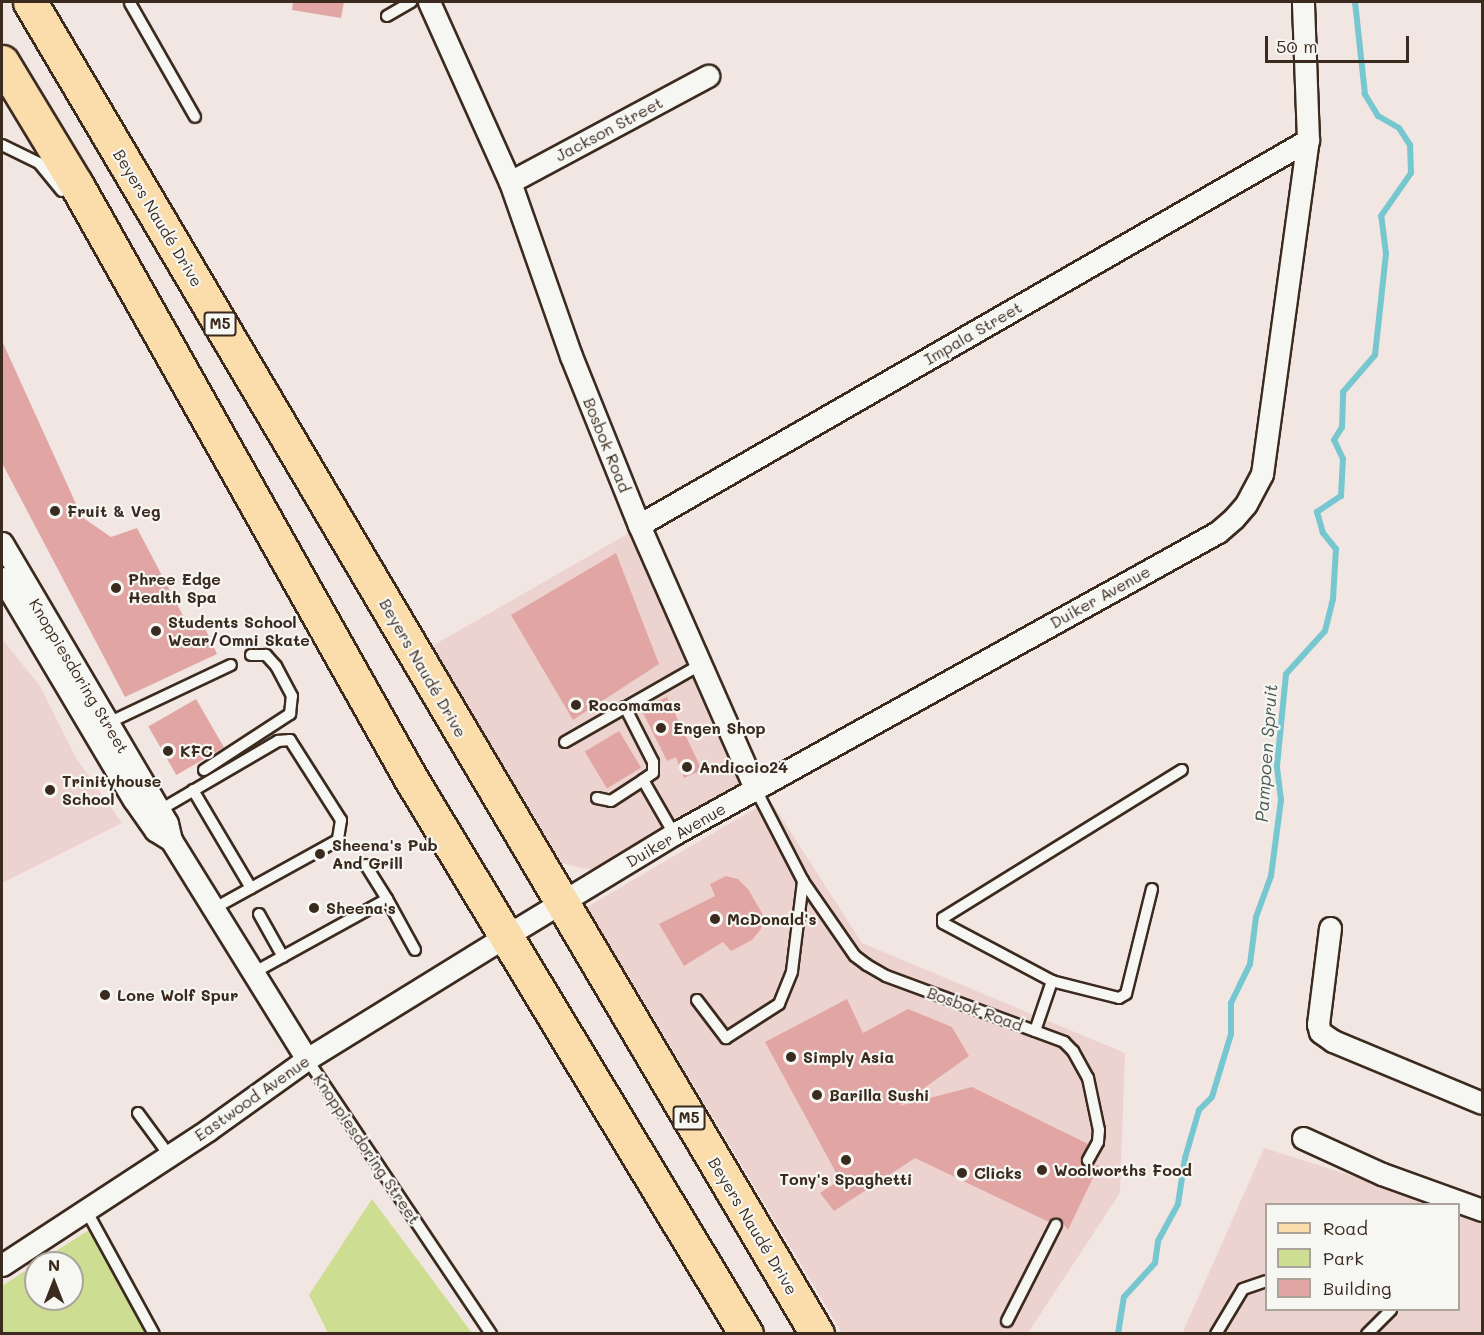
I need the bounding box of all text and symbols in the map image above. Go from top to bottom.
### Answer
scale bar [1268,24,1412,62]
text: 50 m [1276,34,1318,58]
street label: Jackson Street [552,93,666,165]
street label: Beyers Naudé Drive [109,146,207,290]
street label: Impala Street [921,297,1025,369]
road number: M5 [204,312,236,336]
street label: Bosbok Road [579,395,635,495]
place label: Fruit & Veg [67,501,160,521]
marker: Fruit & Veg [48,504,62,518]
street label: Duiker Avenue [1047,562,1153,632]
place label: Phree Edge Health Spa [128,569,221,607]
marker: Phree Edge Health Spa [109,581,123,595]
street label: Knoppiesdoring Street [25,595,133,757]
street label: Beyers Naudé Drive [375,595,471,741]
place label: Students School Wear/Omni Skate [168,612,310,650]
marker: Students School Wear/Omni Skate [149,624,163,638]
water label: Pampoen Spruit [1250,683,1282,823]
place label: Rocomamas [588,695,681,715]
marker: Rocomamas [569,698,583,712]
place label: Engen Shop [673,718,766,738]
marker: Engen Shop [654,721,668,735]
place label: KFC [180,741,213,761]
marker: KFC [161,744,175,758]
place label: Andiccio24 [699,757,788,777]
marker: Andiccio24 [680,760,694,774]
place label: Trinityhouse School [62,771,161,809]
marker: Trinityhouse School [43,783,57,797]
street label: Duiker Avenue [623,799,729,871]
place label: Sheena's Pub And Grill [332,835,438,873]
marker: Sheena's Pub And Grill [313,847,327,861]
place label: Sheena's [326,898,396,918]
marker: Sheena's [307,901,321,915]
place label: McDonald's [727,909,816,929]
marker: McDonald's [708,912,722,926]
street label: Bosbok Road [925,983,1025,1035]
place label: Lone Wolf Spur [117,985,238,1005]
marker: Lone Wolf Spur [98,988,112,1002]
place label: Simply Asia [803,1047,894,1067]
marker: Simply Asia [784,1050,798,1064]
street label: Eastwood Avenue [191,1051,313,1145]
street label: Knoppiesdoring Street [310,1070,424,1228]
place label: Barilla Sushi [829,1085,930,1105]
marker: Barilla Sushi [810,1088,824,1102]
road number: M5 [672,1106,706,1130]
marker: Tony's Spaghetti [839,1153,853,1167]
street label: Beyers Naudé Drive [704,1154,802,1298]
place label: Woolworths Food [1054,1160,1192,1180]
place label: Clicks [974,1163,1022,1183]
marker: Woolworths Food [1035,1163,1049,1177]
marker: Clicks [955,1166,969,1180]
place label: Tony's Spaghetti [779,1169,913,1189]
legend [1265,1203,1460,1311]
text: Road [1323,1216,1368,1240]
text: Park [1323,1246,1364,1270]
north arrow [24,1251,84,1311]
text: N [48,1254,60,1275]
text: Building [1323,1276,1391,1300]

